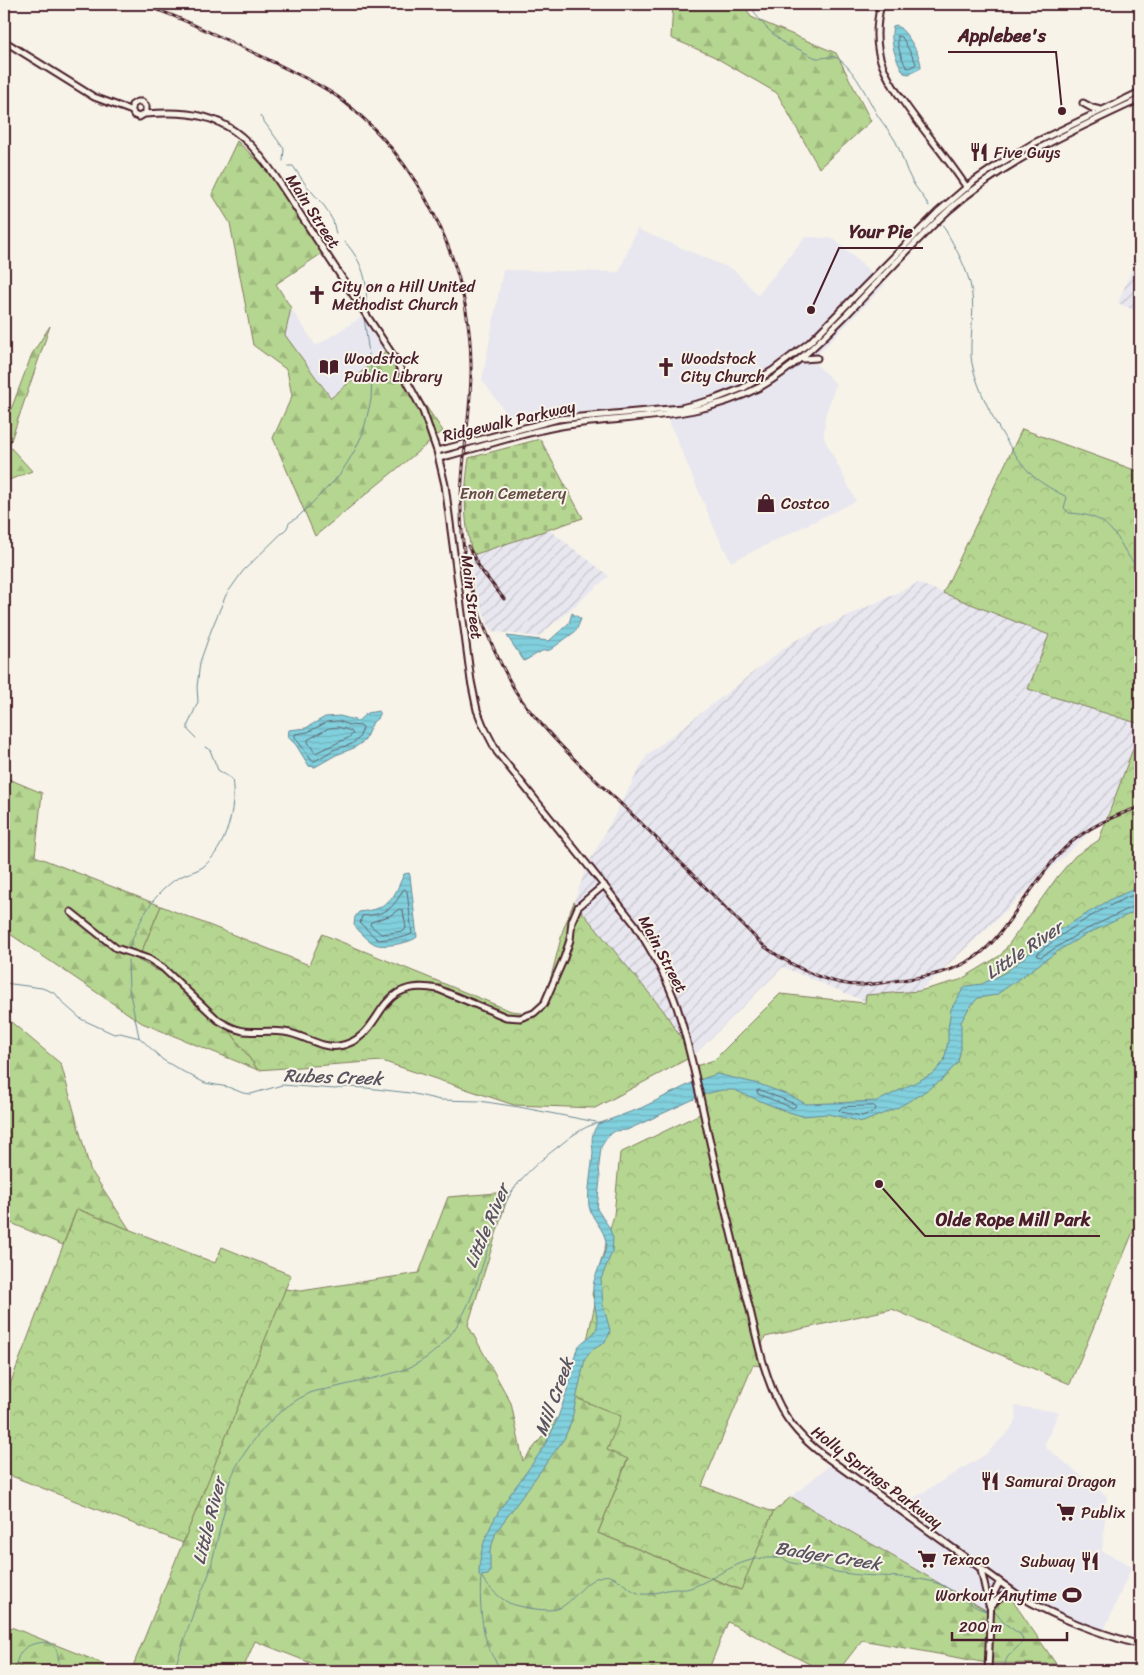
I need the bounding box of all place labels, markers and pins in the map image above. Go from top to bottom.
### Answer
callout: Applebee's [948,19,1056,52]
place label: Five Guys [994,138,1061,167]
restaurant icon: Five Guys [968,141,990,163]
callout: Your Pie [839,215,923,248]
place label: City on a Hill United Methodist Church [332,272,476,319]
church icon: City on a Hill United Methodist Church [306,284,328,306]
place label: Woodstock Public Library [344,344,443,391]
place label: Woodstock City Church [681,344,765,391]
library icon: Woodstock Public Library [318,356,340,378]
church icon: Woodstock City Church [655,356,677,378]
place label: Costco [781,489,830,518]
shop icon: Costco [755,492,777,514]
callout: Olde Rope Mill Park [925,1203,1100,1236]
place label: Samurai Dragon [1005,1467,1116,1496]
restaurant icon: Samurai Dragon [979,1470,1001,1492]
place label: Publix [1081,1498,1126,1527]
supermarket icon: Publix [1055,1501,1077,1523]
place label: Texaco [942,1545,990,1574]
place label: Subway [1020,1547,1076,1576]
supermarket icon: Texaco [916,1548,938,1570]
restaurant icon: Subway [1079,1550,1101,1572]
place label: Workout Anytime [935,1581,1057,1610]
sports icon: Workout Anytime [1061,1584,1083,1606]

